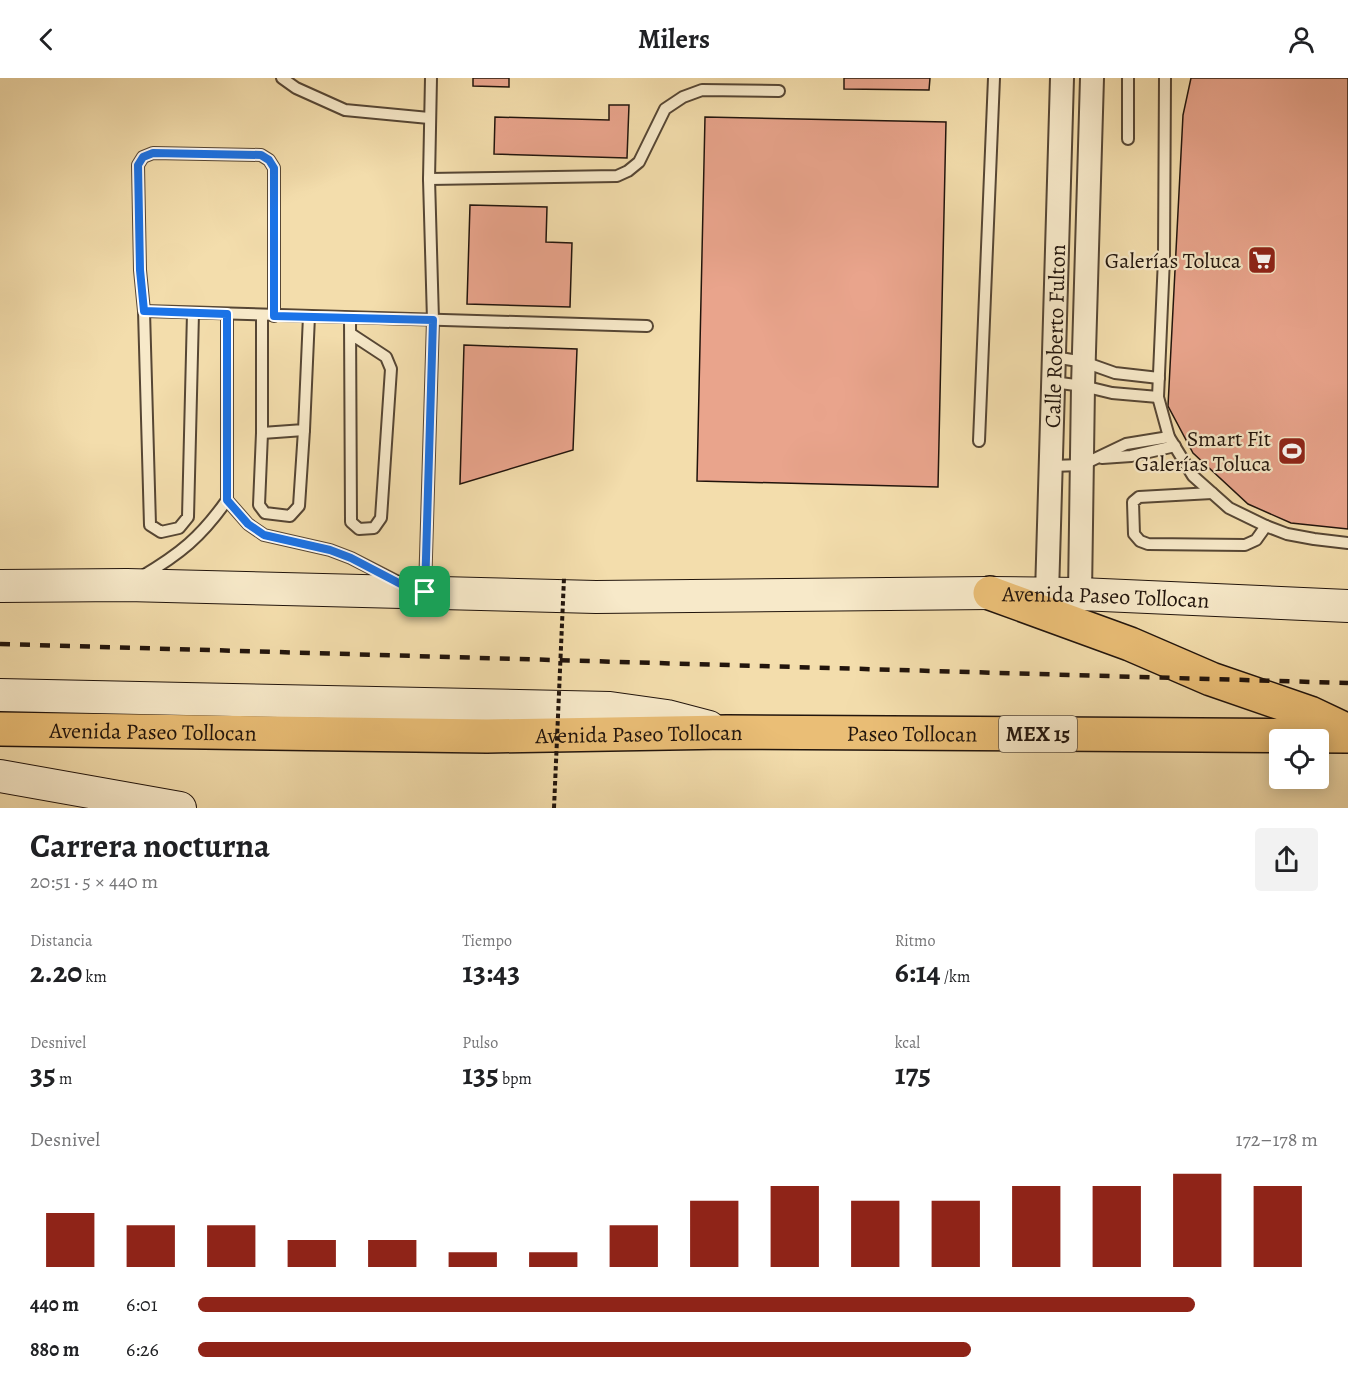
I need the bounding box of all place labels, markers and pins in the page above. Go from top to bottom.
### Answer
supermarket icon: Galerías Toluca [1246,244,1278,276]
place label: Galerías Toluca [1105,246,1242,276]
place label: Smart Fit Galerías Toluca [1135,424,1272,479]
sports icon: Smart Fit Galerías Toluca [1276,435,1308,467]
pin [399,566,450,617]

